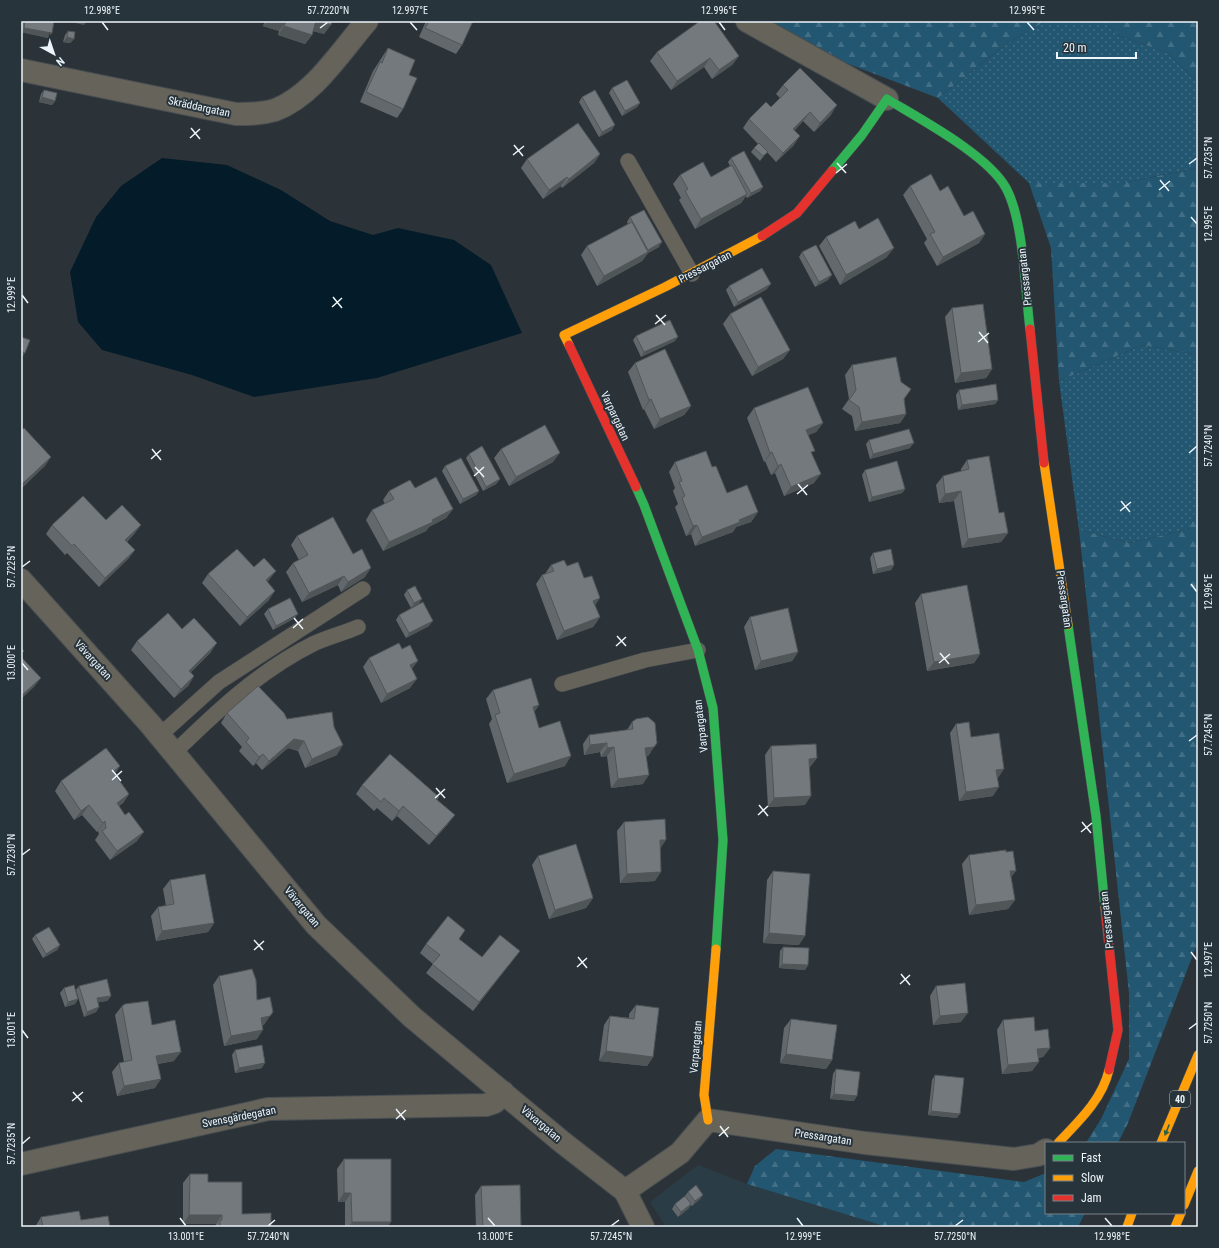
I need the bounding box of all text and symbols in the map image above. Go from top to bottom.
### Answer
text: 12.998°E [84,5,120,16]
text: 57.7220°N [307,5,349,16]
text: 12.997°E [392,5,428,16]
text: 12.996°E [701,5,737,16]
text: 12.995°E [1009,5,1045,16]
north arrow [34,34,74,74]
scale bar [1057,34,1136,60]
text: 20 m [1063,41,1087,55]
text: N [53,54,67,69]
street label: Skräddargatan [167,94,231,120]
text: 57.7235°N [1203,137,1214,179]
text: 12.995°E [1203,206,1214,242]
street label: Pressargatan [676,248,734,286]
street label: Pressargatan [1016,248,1034,306]
text: 12.999°E [6,277,17,313]
street label: Varpargatan [598,389,632,443]
text: 57.7240°N [1203,425,1214,467]
text: 57.7225°N [6,546,17,588]
street label: Pressargatan [1054,570,1074,628]
text: 12.996°E [1203,574,1214,610]
street label: Vävargatan [72,638,114,682]
text: 13.000°E [6,645,17,681]
street label: Varpargatan [691,699,711,753]
text: 57.7245°N [1203,714,1214,756]
text: 57.7230°N [6,834,17,876]
street label: Vävargatan [281,884,323,930]
street label: Pressargatan [1098,891,1116,949]
text: 12.997°E [1203,942,1214,978]
text: 57.7250°N [1203,1002,1214,1044]
text: 13.001°E [6,1012,17,1048]
street label: Varpargatan [687,1020,705,1074]
road number: 40 [1170,1091,1190,1107]
street label: Svensgärdegatan [201,1103,277,1131]
street label: Vävargatan [518,1103,564,1145]
text: 57.7235°N [6,1123,17,1165]
one-way arrow [1164,1124,1170,1135]
street label: Pressargatan [794,1126,852,1148]
legend [1045,1142,1185,1214]
text: Fast [1081,1151,1102,1165]
text: Slow [1081,1171,1104,1185]
text: Jam [1081,1191,1102,1205]
text: 13.001°E [168,1231,204,1242]
text: 57.7240°N [247,1231,289,1242]
text: 13.000°E [477,1231,513,1242]
text: 57.7245°N [590,1231,632,1242]
text: 12.999°E [785,1231,821,1242]
text: 57.7250°N [934,1231,976,1242]
text: 12.998°E [1094,1231,1130,1242]

